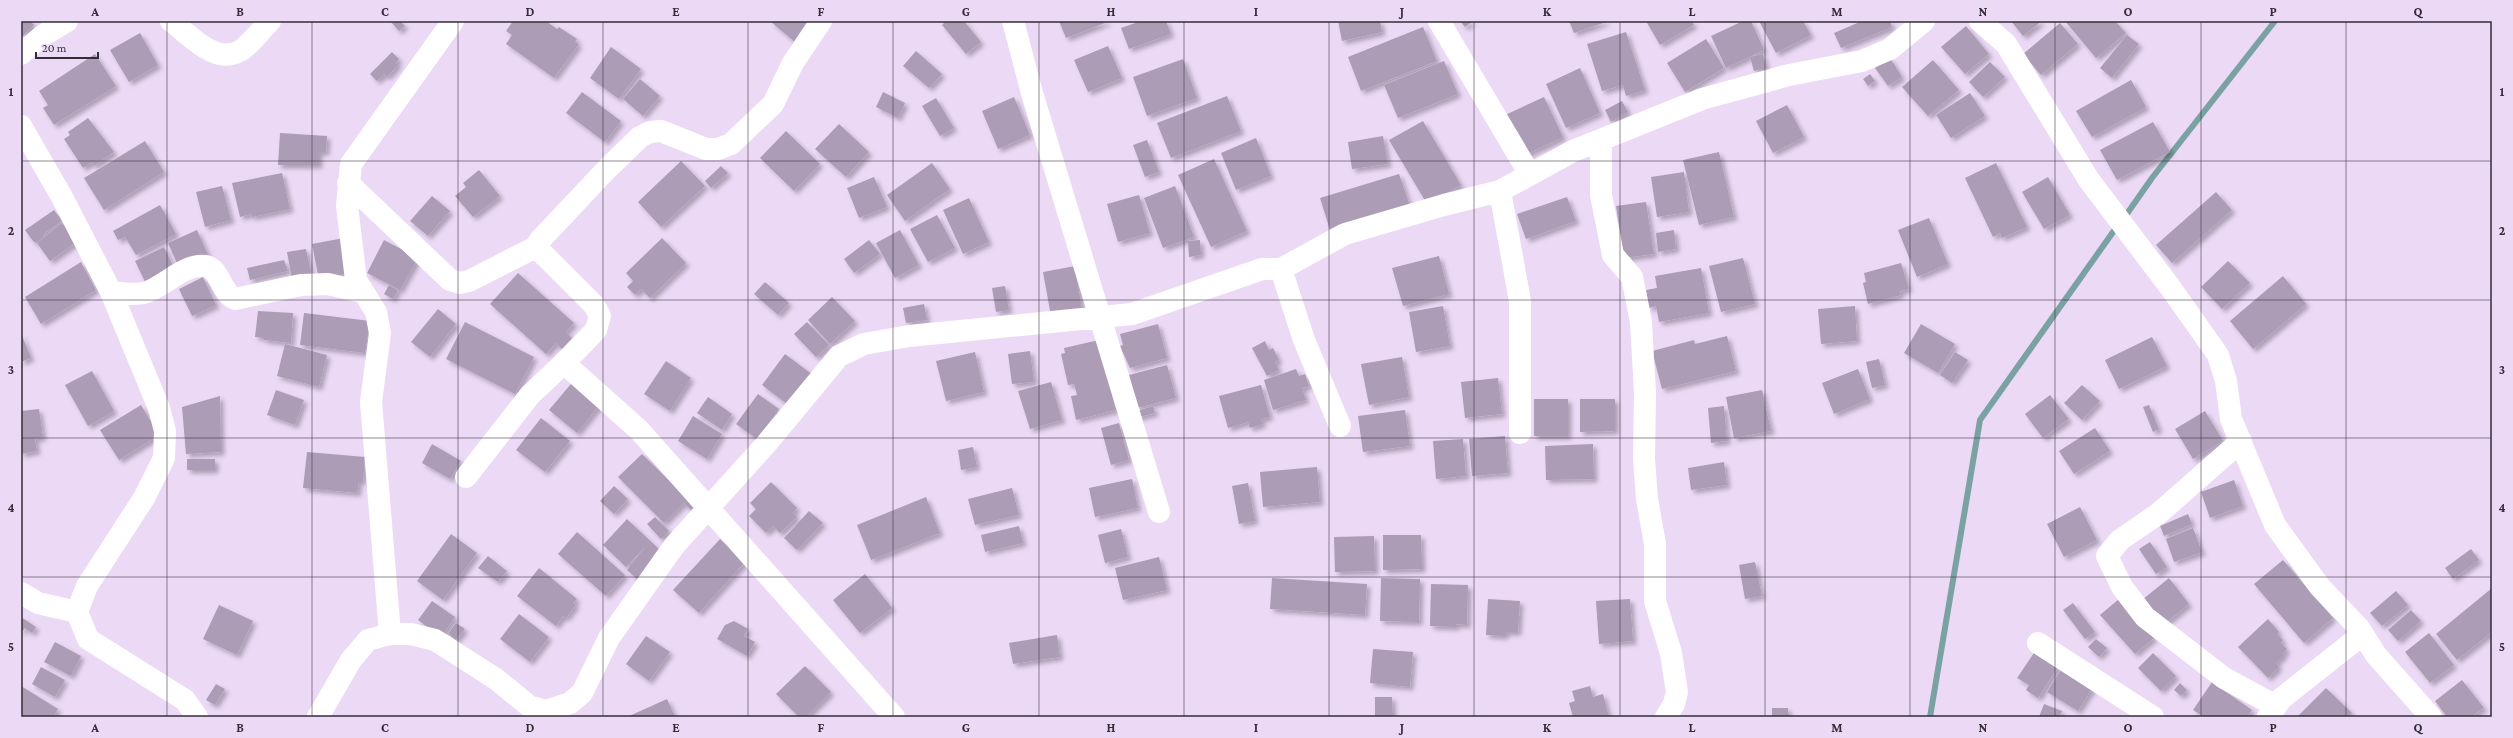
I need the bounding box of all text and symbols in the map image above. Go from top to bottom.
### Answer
text: A [90,4,99,19]
text: B [236,4,244,19]
text: C [381,4,389,19]
text: D [526,4,535,19]
text: E [672,4,680,19]
text: F [818,4,825,19]
text: G [962,4,970,19]
text: H [1107,4,1116,19]
text: I [1254,4,1258,19]
text: J [1398,4,1404,19]
text: K [1543,4,1552,19]
text: L [1689,4,1696,19]
text: M [1831,4,1843,19]
text: N [1979,4,1988,19]
text: O [2124,4,2133,19]
text: P [2269,4,2277,19]
text: Q [2414,4,2424,19]
scale bar [36,34,98,60]
text: 20 m [42,41,67,55]
text: 1 [9,84,14,99]
text: 1 [2500,84,2505,99]
text: 2 [8,223,15,238]
text: 2 [2499,223,2506,238]
text: 3 [8,362,14,377]
text: 3 [2499,362,2505,377]
text: 4 [7,500,15,515]
text: 4 [2498,500,2506,515]
text: 5 [8,639,14,654]
text: 5 [2499,639,2505,654]
text: A [90,720,99,735]
text: B [236,720,244,735]
text: C [381,720,389,735]
text: D [526,720,535,735]
text: E [672,720,680,735]
text: F [818,720,825,735]
text: G [962,720,970,735]
text: H [1107,720,1116,735]
text: I [1254,720,1258,735]
text: J [1398,720,1404,735]
text: K [1543,720,1552,735]
text: L [1689,720,1696,735]
text: M [1831,720,1843,735]
text: N [1979,720,1988,735]
text: O [2124,720,2133,735]
text: P [2269,720,2277,735]
text: Q [2414,720,2424,735]

